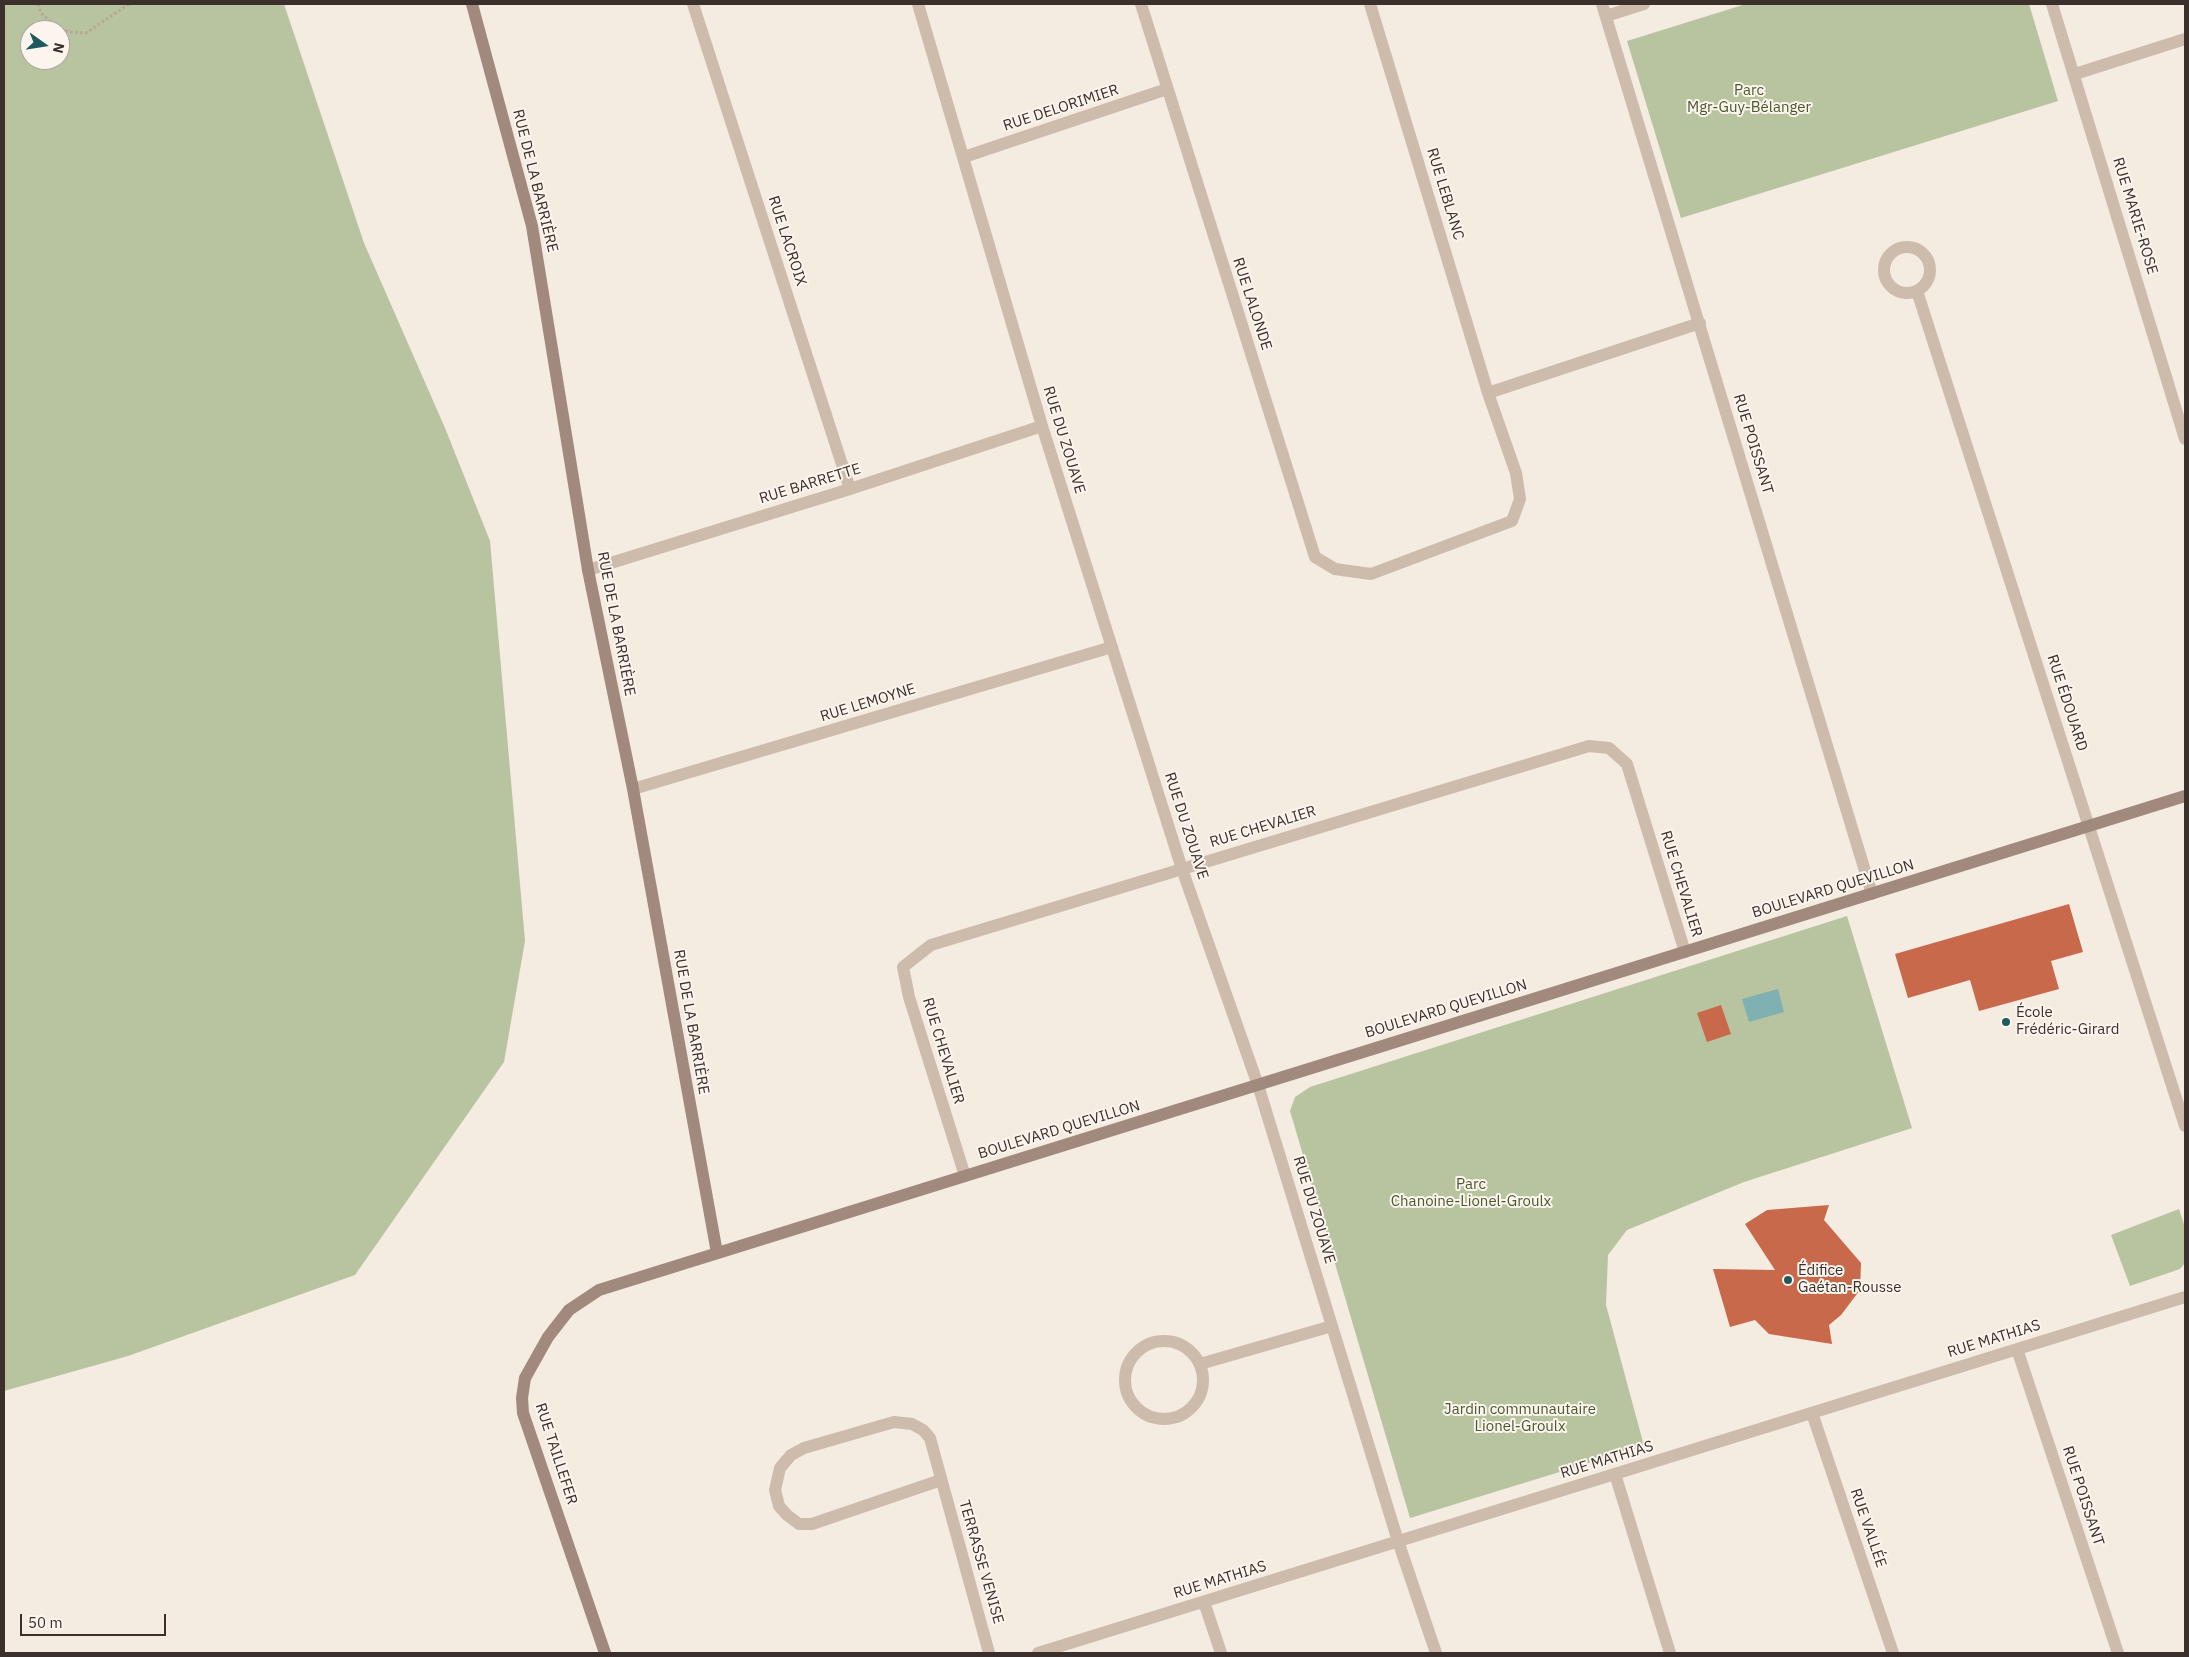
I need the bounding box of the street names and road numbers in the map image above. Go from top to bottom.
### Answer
street label: RUE DELORIMIER [1001,81,1121,135]
street label: RUE DE LA BARRIÈRE [509,108,561,254]
street label: RUE LEBLANC [1422,146,1468,242]
street label: RUE MARIE-ROSE [2109,155,2161,277]
street label: RUE LACROIX [764,194,810,288]
street label: RUE LALONDE [1229,255,1275,353]
street label: RUE DU ZOUAVE [1039,384,1089,496]
street label: RUE POISSANT [1729,392,1777,496]
street label: RUE BARRETTE [757,460,863,508]
street label: RUE DE LA BARRIÈRE [593,550,639,698]
street label: RUE ÉDOUARD [2043,652,2091,754]
street label: RUE LEMOYNE [818,680,918,726]
street label: RUE DU ZOUAVE [1160,770,1212,882]
street label: RUE CHEVALIER [1208,802,1318,852]
street label: RUE CHEVALIER [1656,829,1706,939]
street label: BOULEVARD QUEVILLON [1750,856,1916,922]
street label: RUE DE LA BARRIÈRE [669,948,713,1096]
street label: BOULEVARD QUEVILLON [1363,976,1529,1042]
street label: RUE CHEVALIER [918,996,968,1106]
street label: BOULEVARD QUEVILLON [976,1097,1142,1163]
street label: RUE DU ZOUAVE [1289,1154,1339,1266]
street label: RUE MATHIAS [1945,1316,2043,1362]
street label: RUE TAILLEFER [531,1401,581,1507]
street label: RUE MATHIAS [1558,1437,1656,1483]
street label: RUE POISSANT [2058,1444,2108,1548]
street label: RUE VALLÉE [1846,1486,1890,1570]
street label: TERRASSE VENISE [955,1498,1007,1626]
street label: RUE MATHIAS [1171,1557,1269,1603]

